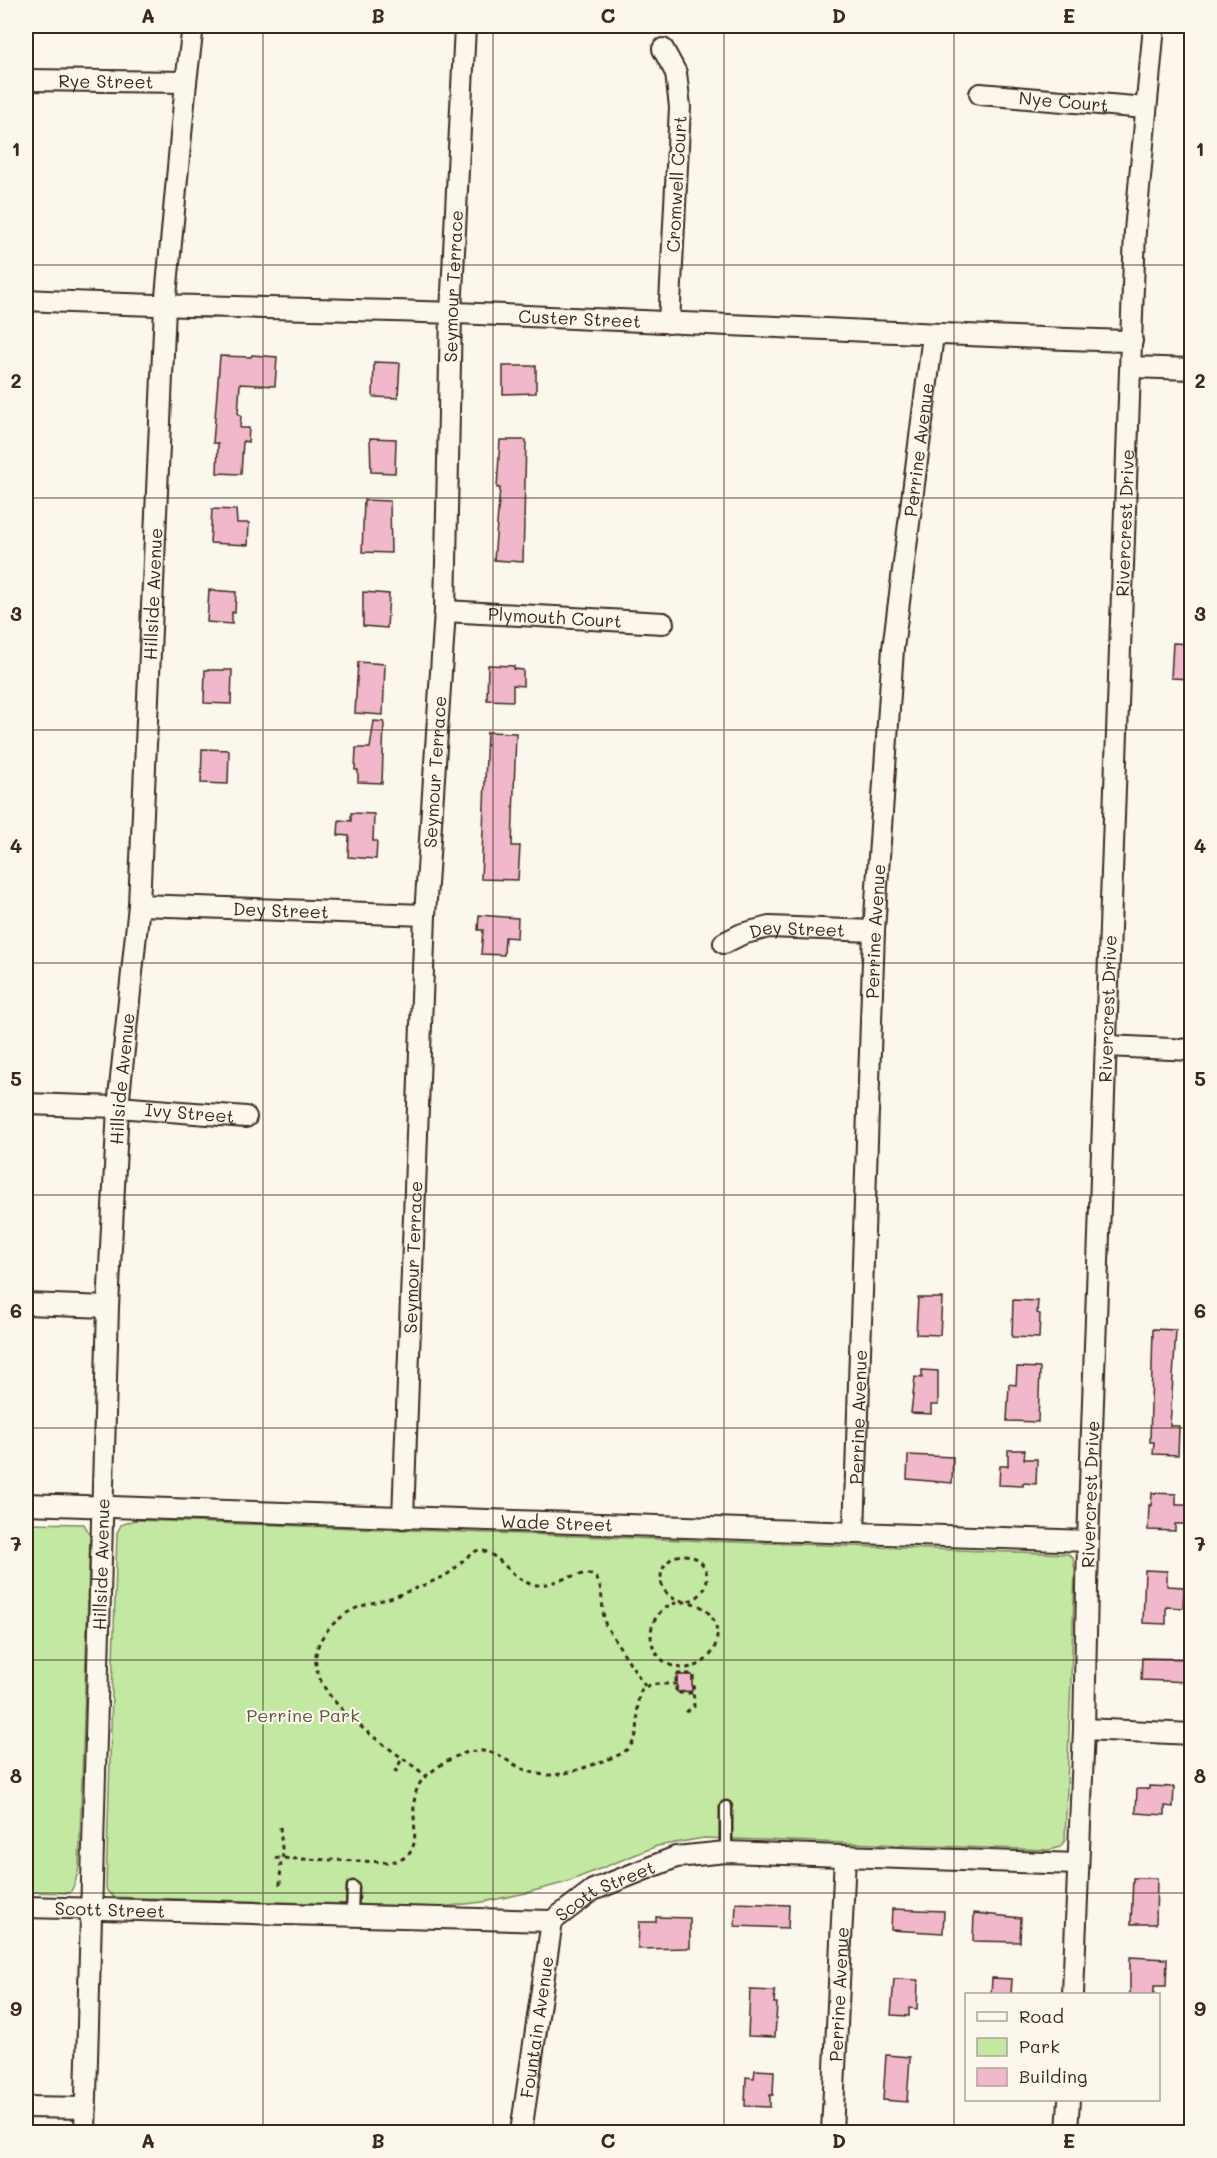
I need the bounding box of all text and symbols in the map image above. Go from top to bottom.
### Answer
text: A [141,2,155,28]
text: B [371,2,385,28]
text: C [601,2,616,28]
text: D [832,2,846,28]
text: E [1063,2,1075,28]
street label: Rye Street [58,68,154,94]
street label: Nye Court [1018,85,1110,117]
street label: Cromwell Court [660,115,692,253]
text: 1 [12,135,20,161]
text: 1 [1196,135,1204,161]
street label: Seymour Terrace [438,209,468,363]
street label: Custer Street [518,304,642,333]
text: 2 [10,367,22,393]
text: 2 [1194,367,1206,393]
street label: Perrine Avenue [898,381,939,518]
street label: Rivercrest Drive [1110,449,1139,597]
street label: Hillside Avenue [138,527,167,661]
text: 3 [10,600,22,626]
text: 3 [1194,600,1206,626]
street label: Plymouth Court [487,601,622,633]
street label: Seymour Terrace [417,695,451,849]
text: 4 [10,832,23,858]
text: 4 [1194,832,1207,858]
street label: Perrine Avenue [860,863,890,999]
street label: Dey Street [232,896,329,924]
street label: Dey Street [747,915,845,944]
street label: Rivercrest Drive [1092,934,1122,1083]
street label: Hillside Avenue [104,1012,140,1145]
text: 5 [10,1065,22,1091]
text: 5 [1194,1065,1206,1091]
street label: Ivy Street [144,1097,235,1128]
street label: Seymour Terrace [398,1180,427,1334]
text: 6 [10,1297,22,1323]
text: 6 [1194,1297,1206,1323]
street label: Perrine Avenue [844,1349,872,1485]
street label: Rivercrest Drive [1075,1420,1104,1568]
street label: Hillside Avenue [87,1498,115,1631]
street label: Wade Street [500,1509,613,1536]
text: 7 [10,1530,22,1556]
text: 7 [1194,1530,1206,1556]
park label: Perrine Park [246,1703,360,1727]
text: 8 [10,1762,22,1788]
text: 8 [1194,1762,1206,1788]
street label: Scott Street [550,1855,658,1927]
street label: Scott Street [54,1896,165,1923]
street label: Perrine Avenue [823,1926,854,2062]
street label: Fountain Avenue [514,1954,559,2100]
legend [965,1993,1160,2101]
text: 9 [10,1995,22,2021]
text: 9 [1194,1995,1206,2021]
text: Road [1019,2004,1064,2028]
text: Park [1019,2034,1060,2058]
text: Building [1019,2064,1087,2088]
text: A [141,2127,155,2153]
text: B [371,2127,385,2153]
text: C [601,2127,616,2153]
text: D [832,2127,846,2153]
text: E [1063,2127,1075,2153]

